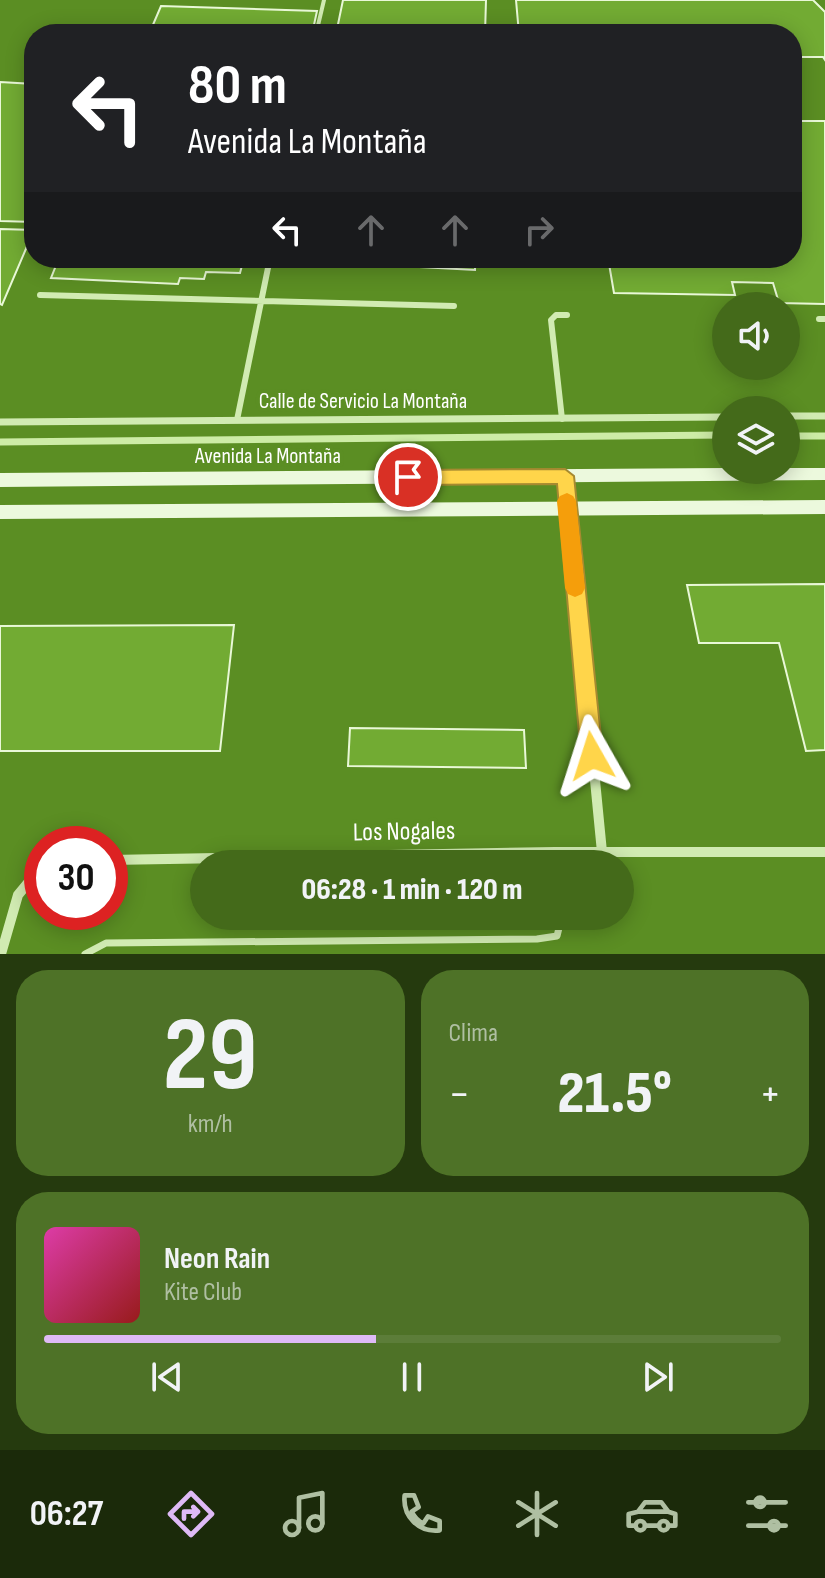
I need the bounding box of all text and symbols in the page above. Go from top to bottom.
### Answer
text: 80 m [188,53,287,120]
icon: left [56,56,160,160]
text: Avenida La Montaña [188,121,427,164]
icon: left [265,208,309,252]
icon: ahead [349,208,393,252]
icon: ahead [433,208,477,252]
icon: right [517,208,561,252]
map controls [712,292,800,484]
button: sound [712,292,800,380]
street label: Calle de Servicio La Montaña [259,388,467,415]
button: layers [712,396,800,484]
street label: Avenida La Montaña [194,443,341,470]
pin [374,443,442,511]
icon: arrive [386,455,430,499]
position arrow [550,714,634,798]
street label: Los Nogales [353,816,455,848]
speed limit sign: 30 [24,826,128,930]
text: 06:28 · 1 min · 120 m [301,872,523,908]
text: 29 [163,994,258,1119]
text: Clima [449,1018,498,1049]
text: 21.5° [558,1058,672,1130]
text: − [449,1068,470,1121]
text: + [759,1068,781,1121]
text: km/h [188,1109,233,1140]
text: Neon Rain [164,1241,270,1277]
text: Kite Club [164,1277,242,1308]
icon: previous [145,1355,189,1399]
icon: pause [390,1355,434,1399]
icon: next [636,1355,680,1399]
icon: directions [163,1486,219,1542]
icon: music [278,1486,334,1542]
icon: phone [393,1486,449,1542]
icon: climate [509,1486,565,1542]
icon: car [624,1486,680,1542]
icon: filters [739,1486,795,1542]
text: 06:27 [30,1493,103,1536]

